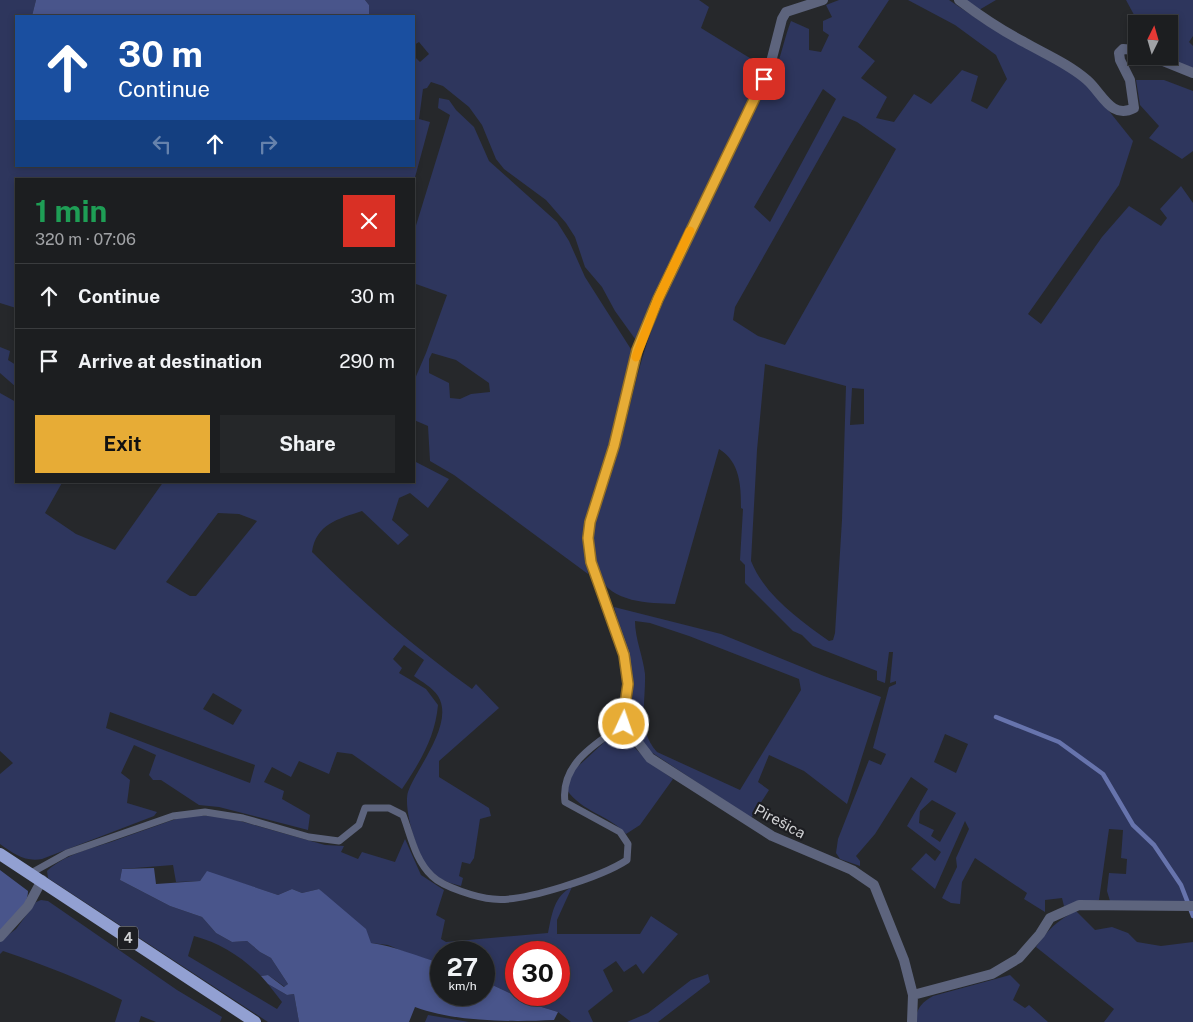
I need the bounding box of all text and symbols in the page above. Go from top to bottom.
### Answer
north arrow [1128,15,1178,65]
map controls [1128,15,1178,65]
text: 30 m [118,34,203,75]
icon: ahead [35,35,100,100]
pin [743,58,785,100]
icon: arrive [750,65,778,93]
text: Continue [118,76,210,102]
icon: left [148,130,176,158]
icon: ahead [201,130,229,158]
icon: right [254,130,282,158]
text: 1 min [35,193,107,229]
button: close [343,195,395,247]
text: 320 m · 07:06 [35,230,136,249]
icon: ahead [35,282,63,310]
text: Continue [78,285,160,307]
text: 30 m [350,285,395,307]
icon: arrive [35,347,63,375]
text: Arrive at destination [78,350,262,372]
text: 290 m [339,350,395,372]
button: Exit [35,415,210,473]
button: Share [220,415,395,473]
position arrow [597,697,649,749]
street label: Pirešica [752,801,808,841]
road number: 4 [118,926,138,950]
speed limit sign: 30 [505,941,570,1006]
text: 27 [447,952,478,982]
text: km/h [448,979,477,993]

